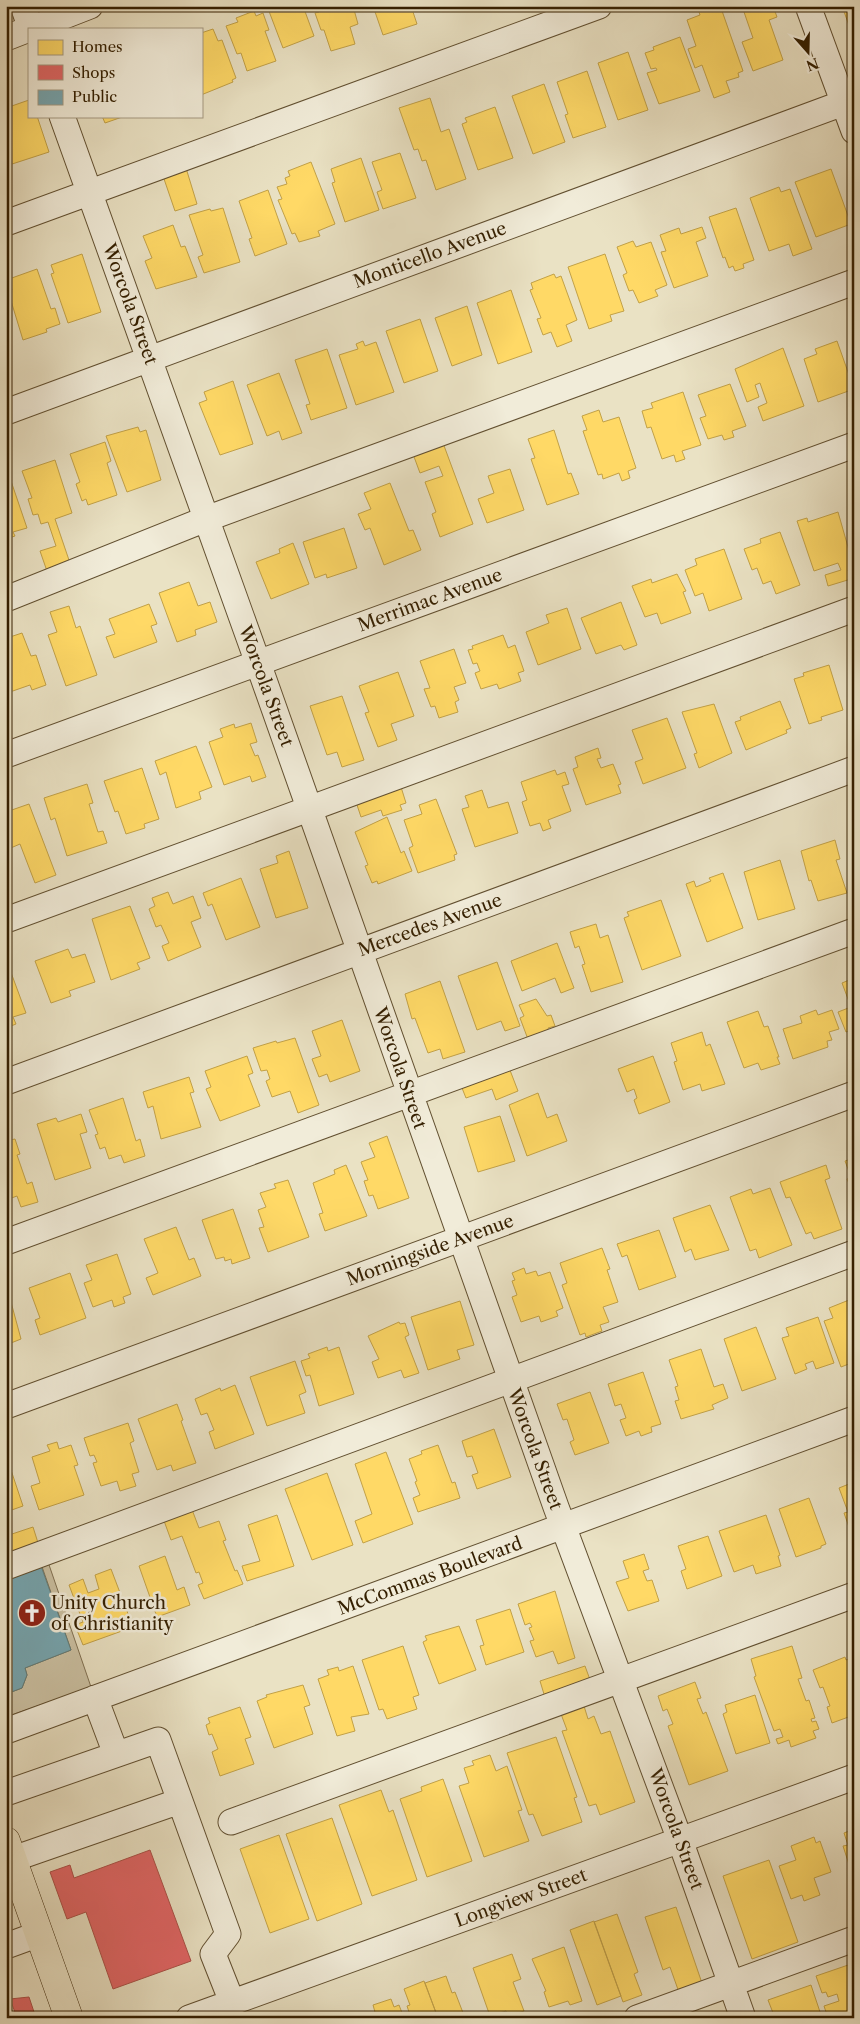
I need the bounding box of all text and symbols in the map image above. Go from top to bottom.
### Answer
legend [28,28,202,118]
north arrow [782,28,832,78]
text: Homes [72,37,123,56]
text: N [804,54,821,75]
text: Shops [72,63,115,82]
text: Public [72,87,117,106]
street label: Monticello Avenue [350,217,510,293]
street label: Worcola Street [98,239,162,368]
street label: Merrimac Avenue [355,564,505,636]
street label: Worcola Street [234,621,298,750]
street label: Mercedes Avenue [355,889,505,961]
street label: Worcola Street [369,1003,431,1132]
street label: Morningside Avenue [343,1210,517,1290]
street label: Worcola Street [503,1384,567,1513]
street label: McCommas Boulevard [335,1532,525,1620]
place label: Unity Church of Christianity [51,1592,175,1635]
church icon: Unity Church of Christianity [17,1598,47,1628]
street label: Worcola Street [644,1764,708,1893]
street label: Longview Street [452,1864,591,1932]

